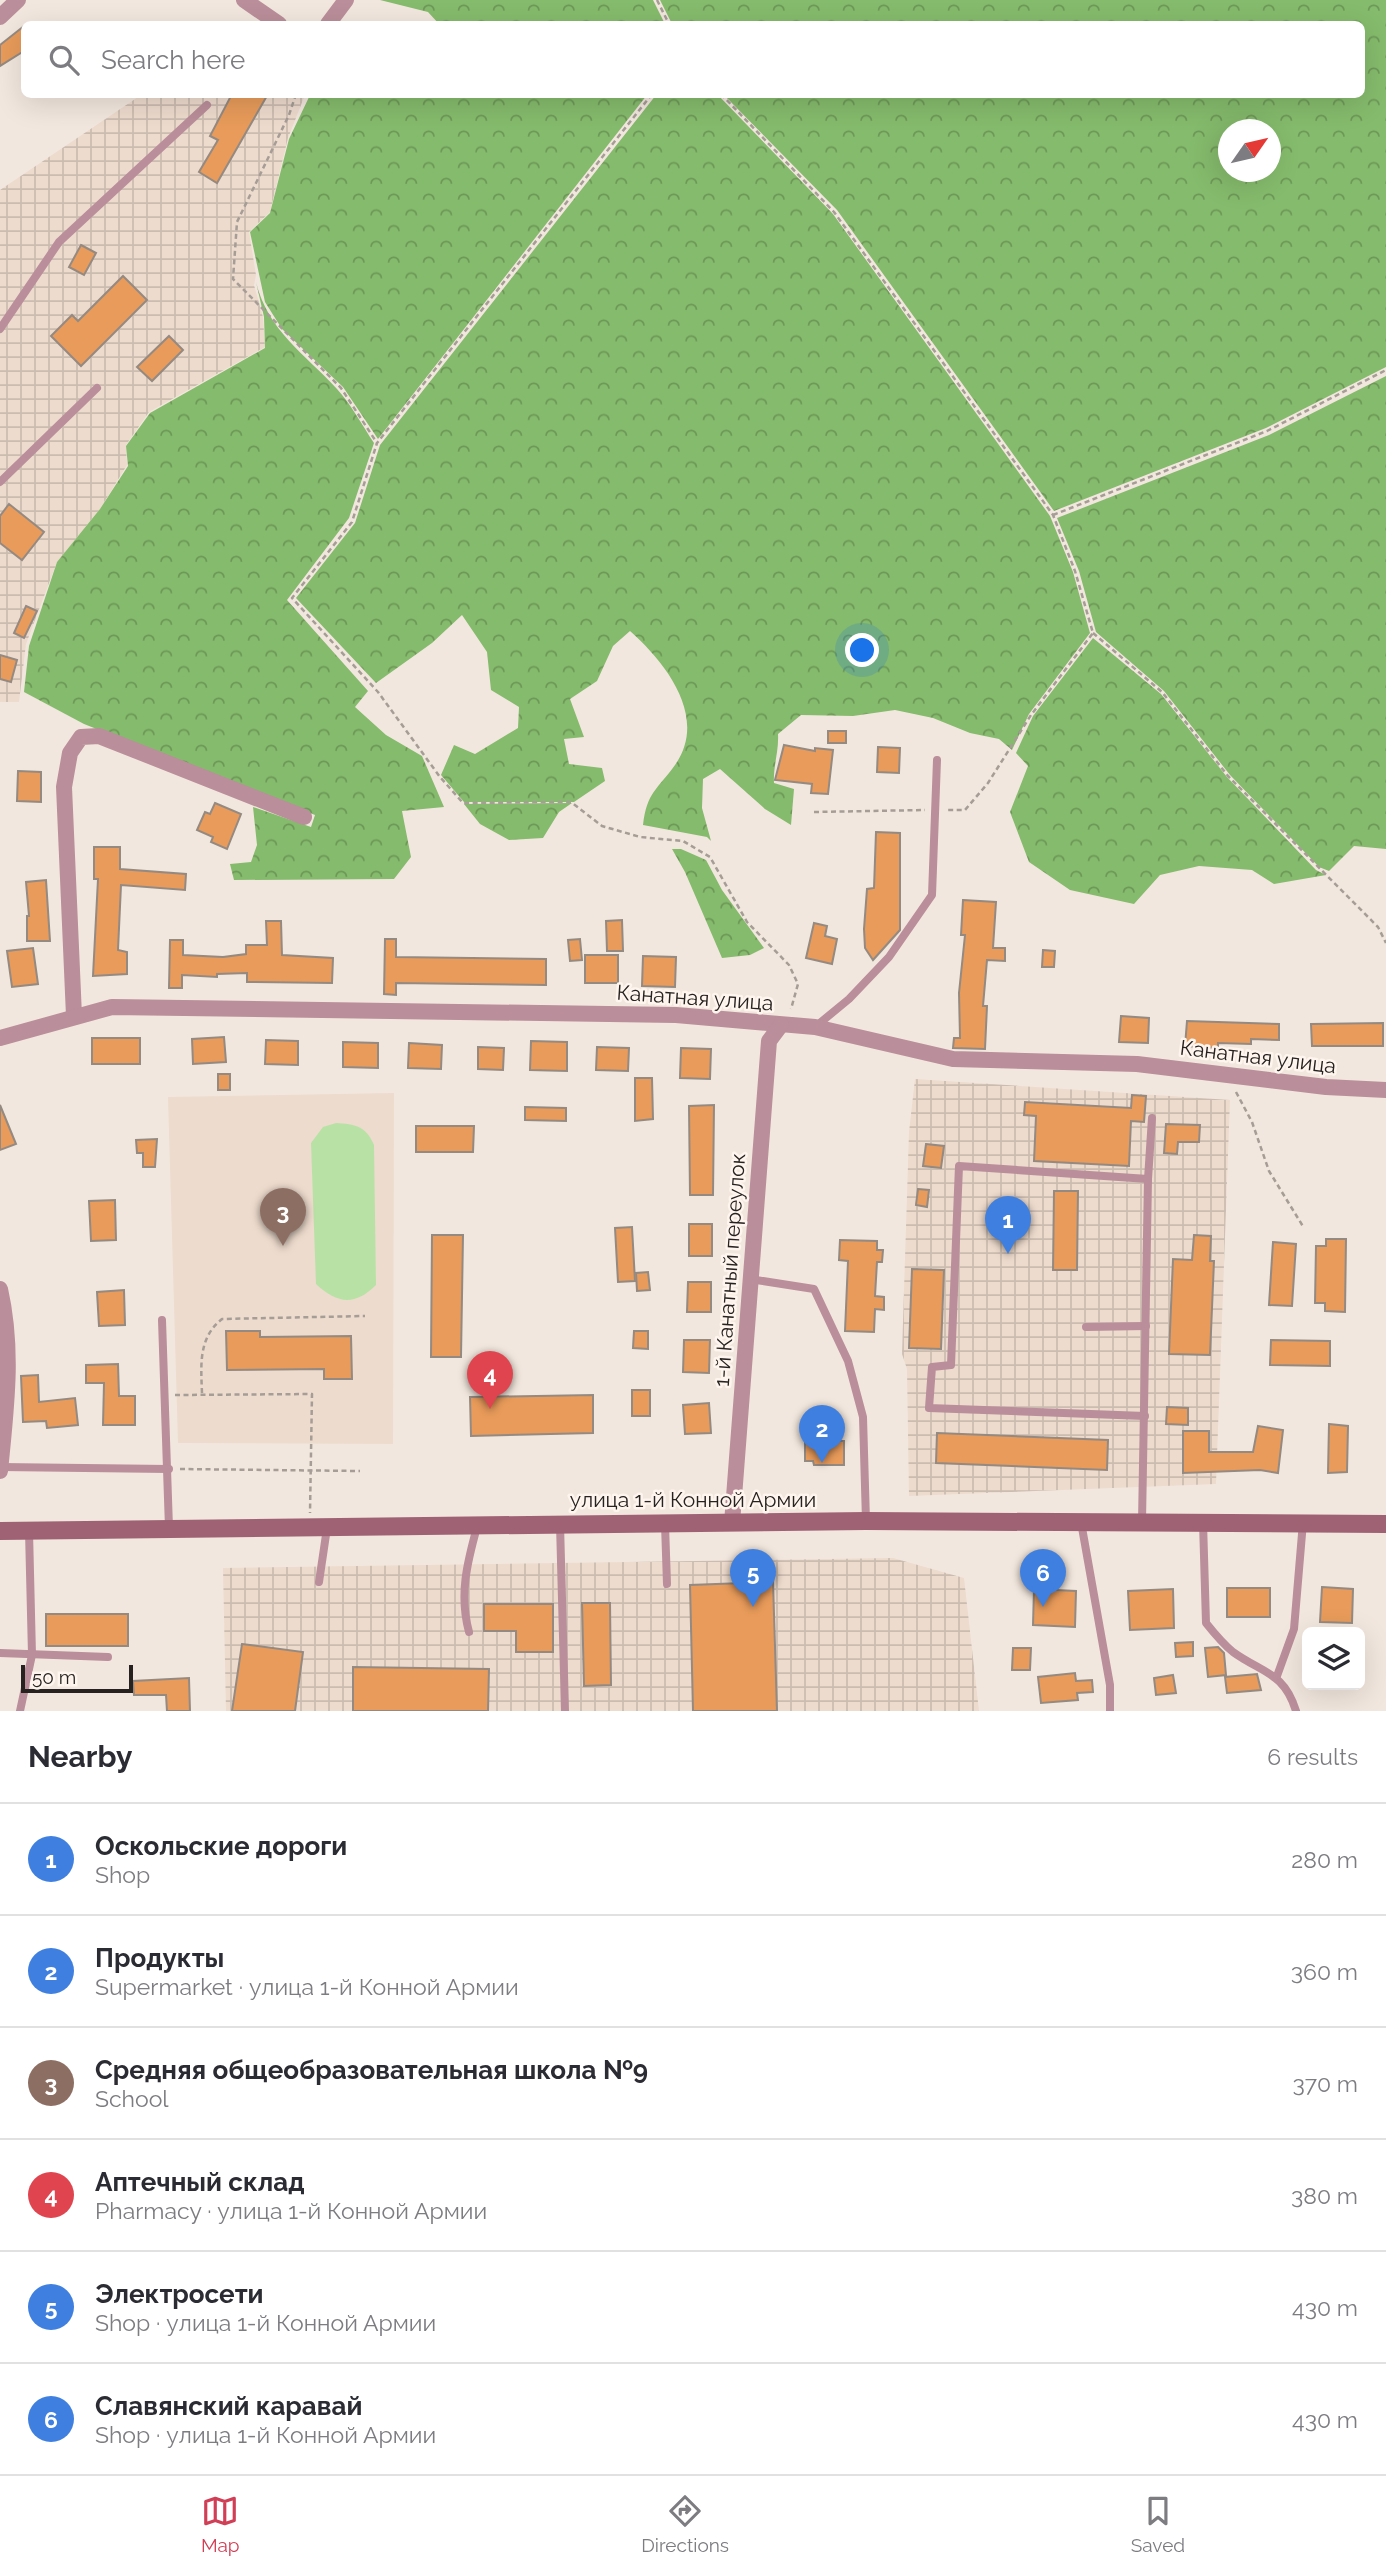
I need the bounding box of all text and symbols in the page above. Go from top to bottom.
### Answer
search box [21,21,1365,98]
icon: search [45,41,83,79]
text: Search here [101,45,245,75]
north arrow [1218,119,1281,182]
your location [845,633,879,667]
street label: Канатная улица [616,980,774,1015]
street label: Канатная улица [1179,1035,1338,1078]
street label: 1-й Канатный переулок [709,1152,750,1388]
pin: 3 [260,1188,306,1246]
pin: 1 [985,1196,1031,1254]
pin: 4 [467,1351,513,1409]
pin: 2 [799,1405,845,1463]
street label: улица 1-й Конной Армии [570,1487,816,1512]
pin: 5 [730,1549,776,1607]
pin: 6 [1020,1549,1066,1607]
map controls [1302,1627,1365,1690]
button: layers [1302,1627,1365,1690]
scale bar [21,1662,133,1694]
text: 50 m [32,1666,76,1688]
text: Nearby [28,1739,132,1774]
text: 6 results [1267,1743,1358,1770]
text: Оскольские дороги [95,1831,347,1861]
text: 1 [45,1846,57,1873]
text: 280 m [1291,1846,1358,1873]
text: Shop [95,1861,150,1888]
text: Продукты [95,1943,224,1973]
text: 2 [45,1958,57,1985]
text: 360 m [1291,1958,1358,1985]
text: Supermarket · улица 1-й Конной Армии [95,1973,519,2000]
text: Средняя общеобразовательная школа №9 [95,2055,648,2085]
text: 3 [45,2070,57,2097]
text: 370 m [1293,2070,1358,2097]
text: School [95,2085,169,2112]
text: Аптечный склад [95,2167,305,2197]
text: 4 [44,2182,58,2209]
text: 380 m [1291,2182,1358,2209]
text: Pharmacy · улица 1-й Конной Армии [95,2197,487,2224]
text: Электросети [95,2279,264,2309]
text: 5 [45,2294,57,2321]
text: 430 m [1292,2294,1358,2321]
text: Shop · улица 1-й Конной Армии [95,2309,436,2336]
text: Славянский каравай [95,2391,362,2421]
text: 6 [44,2406,58,2433]
text: 430 m [1292,2406,1358,2433]
text: Shop · улица 1-й Конной Армии [95,2421,436,2448]
tab: Map [201,2492,240,2556]
tab: Directions [641,2492,729,2556]
tab: Saved [1131,2492,1185,2556]

